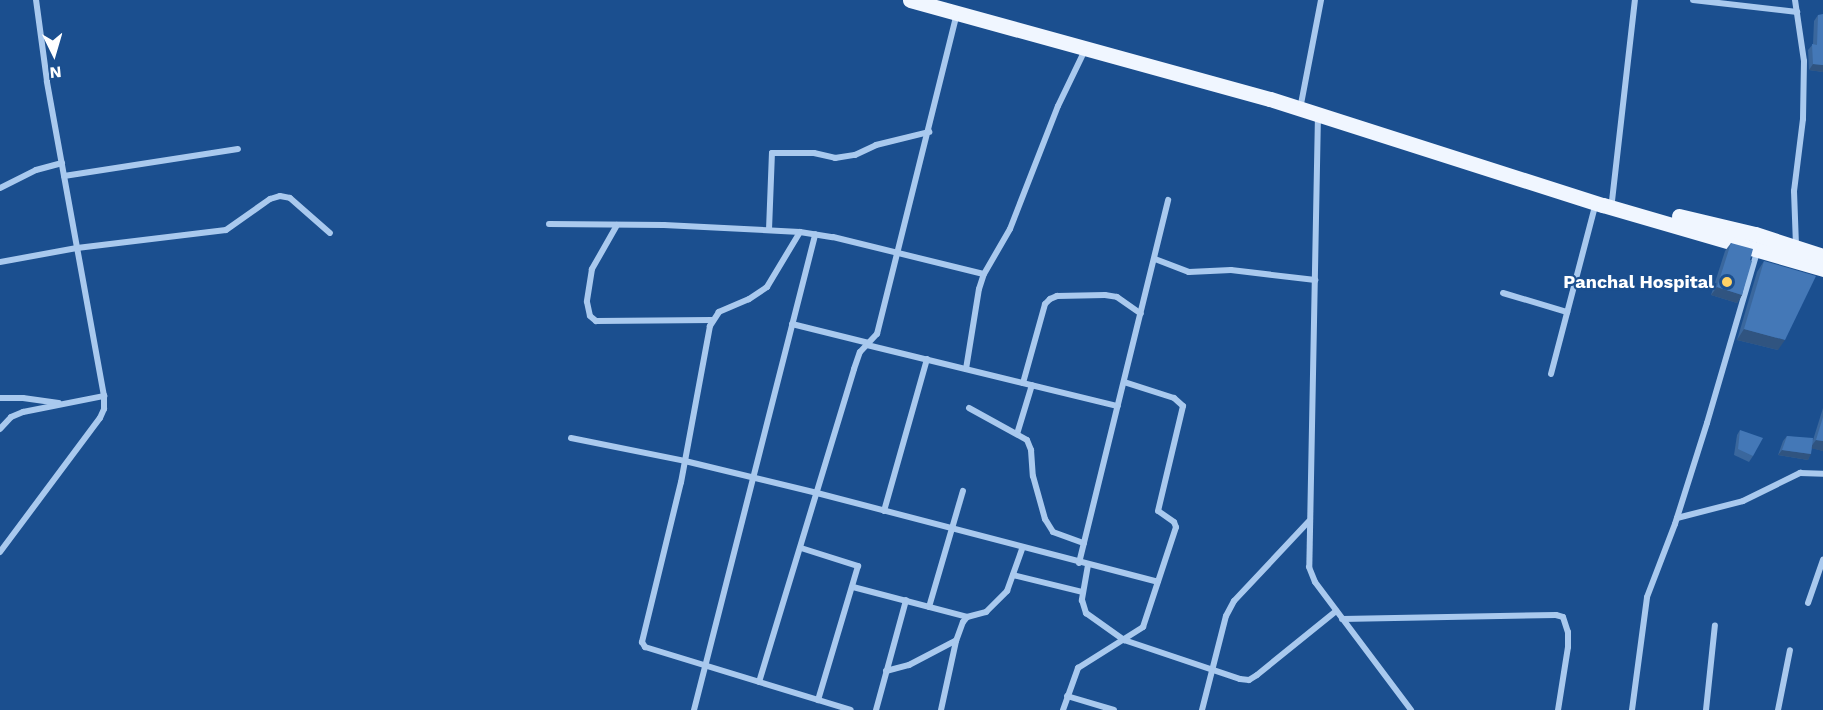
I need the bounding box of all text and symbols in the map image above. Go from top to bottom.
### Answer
north arrow [24,24,84,84]
text: N [49,62,62,82]
place label: Panchal Hospital [1563,271,1714,293]
marker: Panchal Hospital [1718,273,1736,291]

